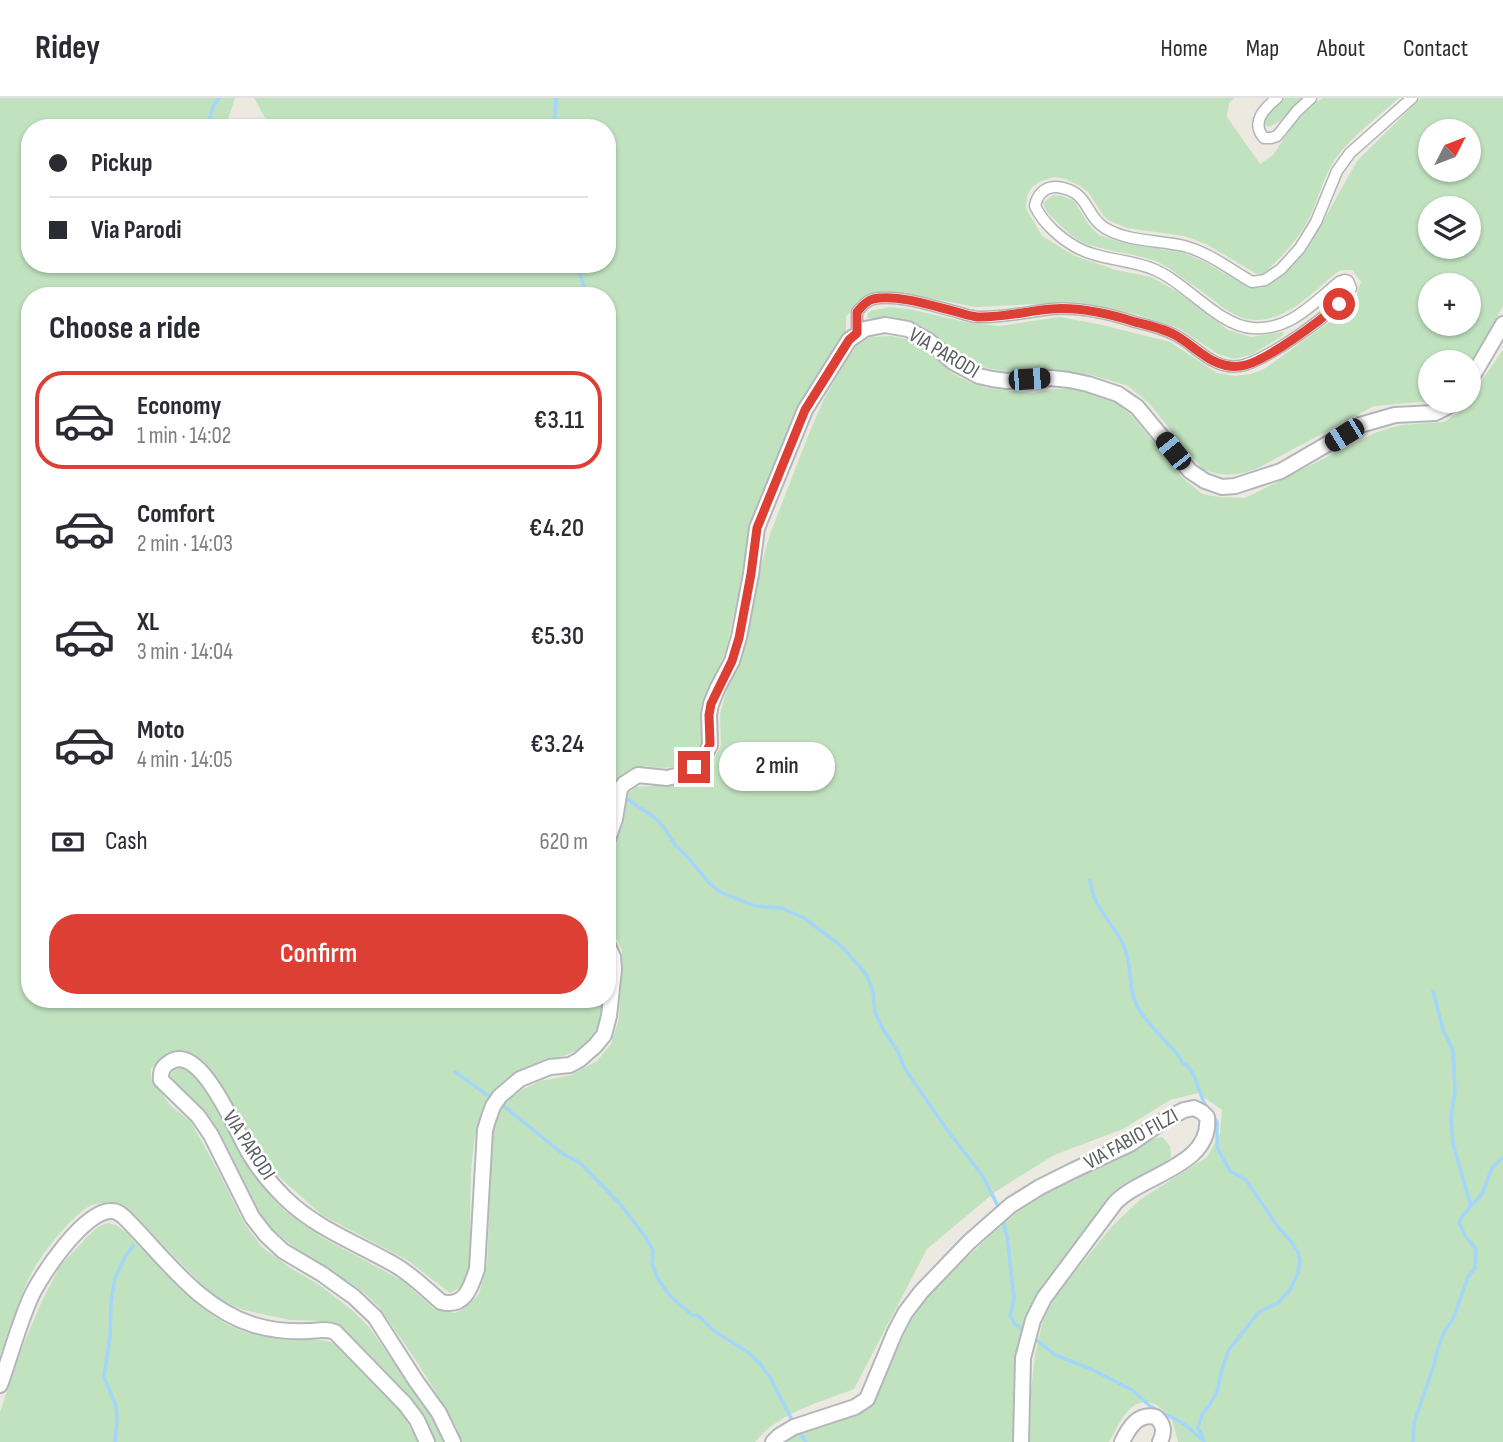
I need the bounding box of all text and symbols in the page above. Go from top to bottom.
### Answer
text: Ridey [35,28,100,68]
text: Home [1160,34,1208,63]
text: Map [1246,34,1279,63]
text: About [1317,34,1365,63]
text: Contact [1403,34,1468,63]
north arrow [1418,119,1480,182]
map controls [1418,119,1481,413]
text: Pickup [91,148,153,179]
button: layers [1418,196,1481,259]
text: Via Parodi [91,215,182,246]
button: + [1418,273,1481,336]
route start [1323,288,1355,320]
text: Choose a ride [49,309,201,348]
street label: VIA PARODI [904,322,984,384]
button: − [1418,350,1481,413]
car [1008,367,1051,391]
icon: car [53,389,116,452]
text: Economy [137,391,221,422]
text: €3.11 [534,405,584,436]
car [1321,415,1368,455]
text: 1 min · 14:02 [137,422,231,450]
car [1152,428,1195,474]
icon: car [53,497,116,560]
text: Comfort [137,499,215,530]
text: €4.20 [529,513,584,544]
text: 2 min · 14:03 [137,530,233,558]
icon: car [53,605,116,668]
text: XL [137,607,159,638]
text: €5.30 [531,621,584,652]
text: 3 min · 14:04 [137,638,233,666]
icon: car [53,713,116,776]
text: Moto [137,715,185,746]
text: €3.24 [530,729,584,760]
callout: 2 min [718,742,834,792]
text: 4 min · 14:05 [137,746,233,774]
route end [678,751,710,783]
text: 2 min [755,752,799,780]
icon: cash [49,823,87,861]
text: Cash [105,826,148,857]
text: 620 m [540,828,588,856]
button: Confirm [49,914,588,994]
street label: VIA FABIO FILZI [1080,1103,1182,1175]
street label: VIA PARODI [217,1106,281,1184]

